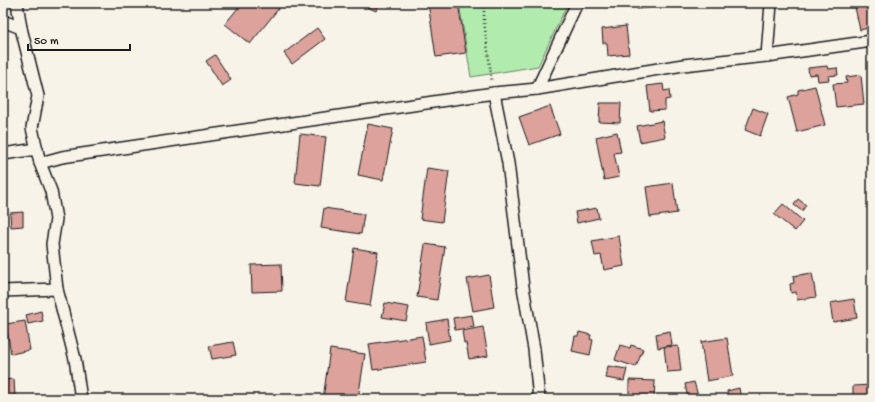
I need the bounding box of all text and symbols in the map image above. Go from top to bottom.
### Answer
scale bar [28,26,130,52]
text: 50 m [34,35,59,49]

